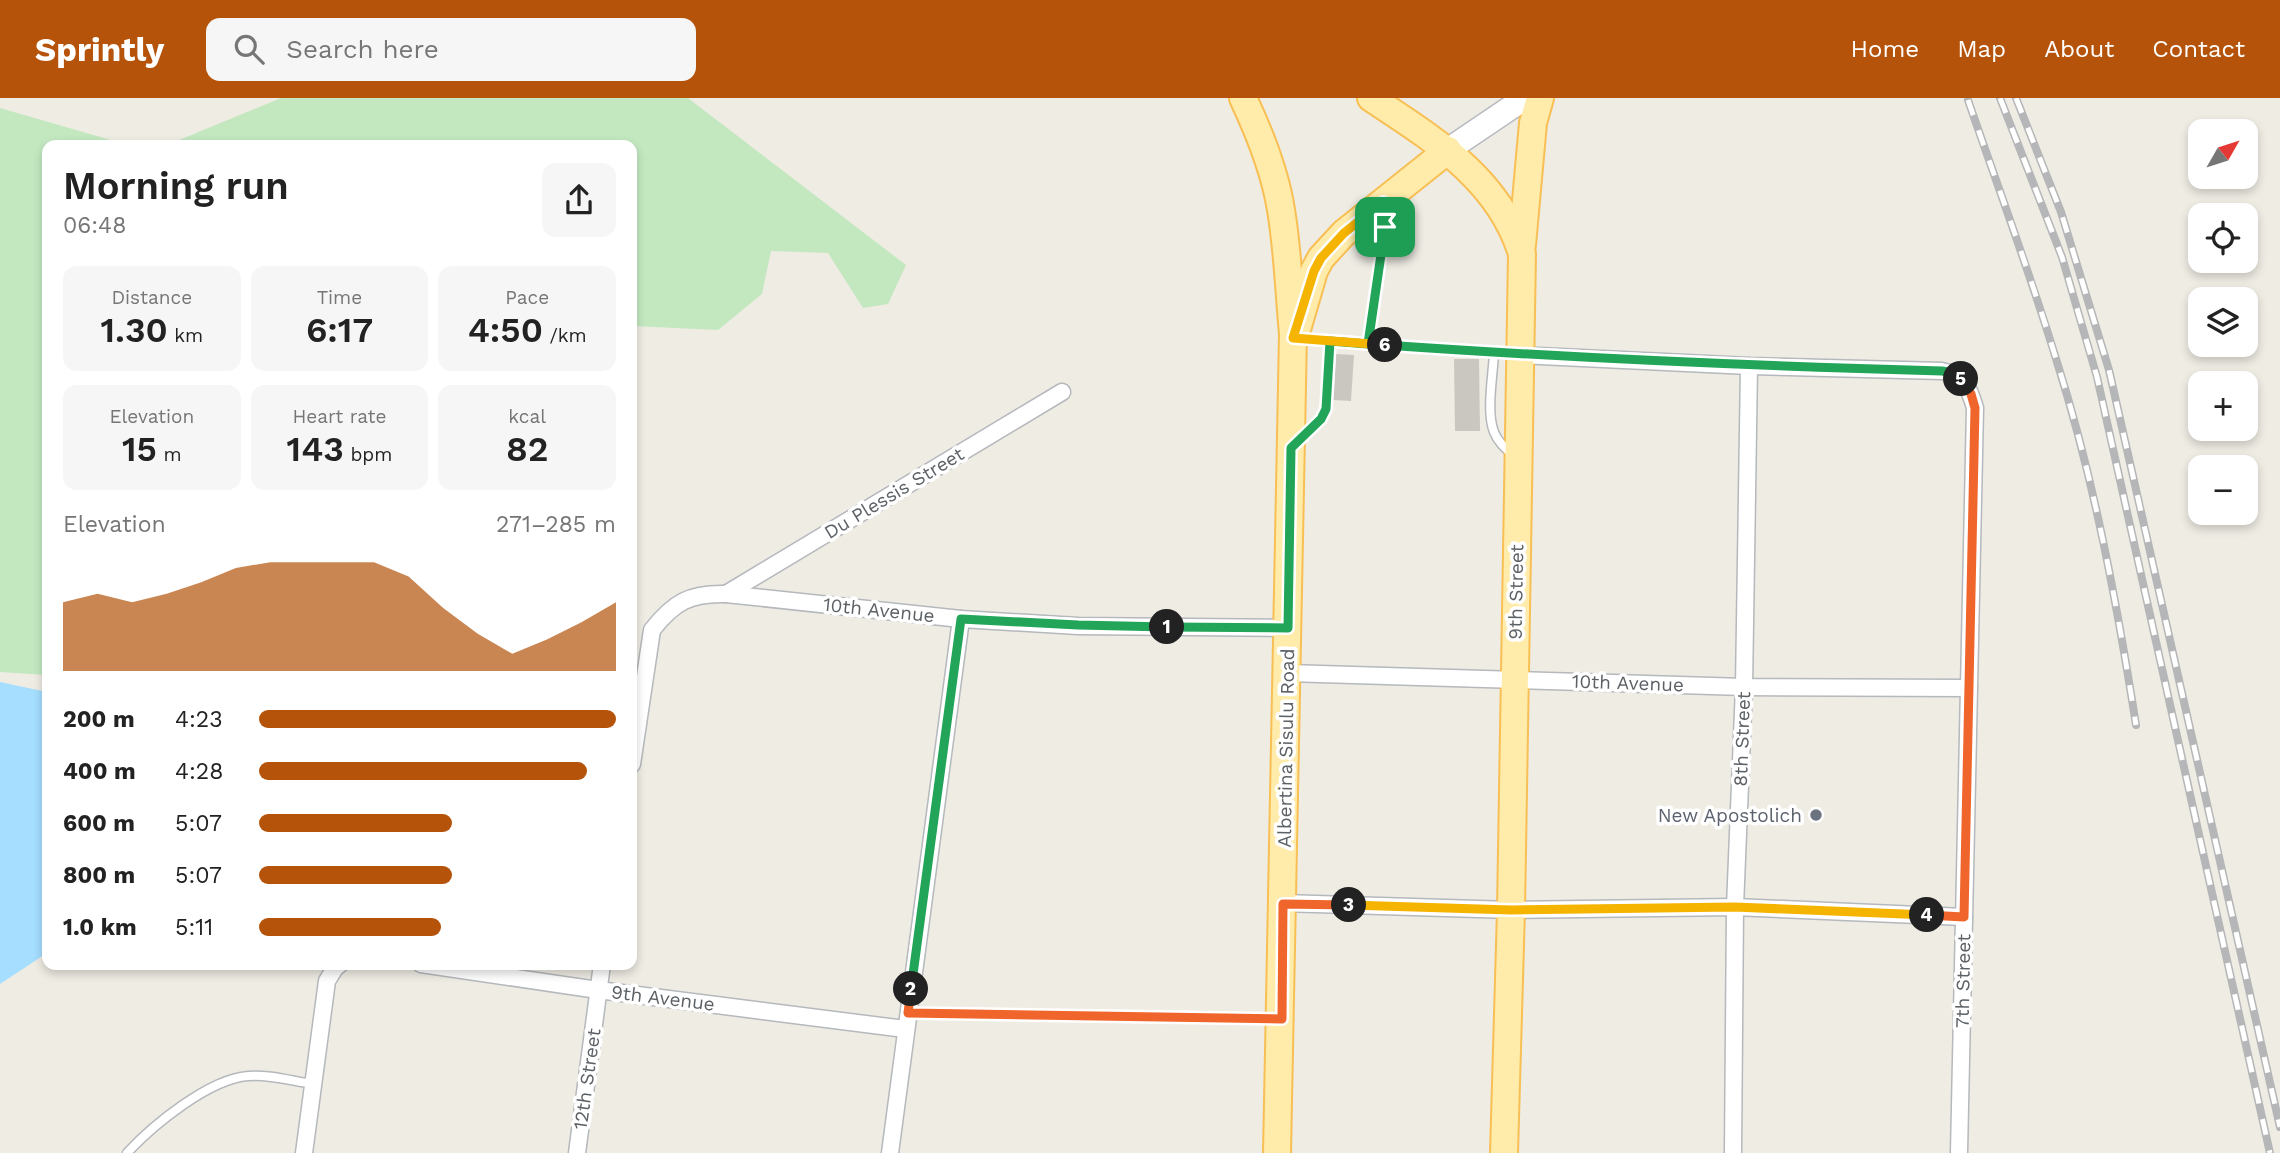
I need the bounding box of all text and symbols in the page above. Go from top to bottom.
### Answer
search box [206,18,696,81]
text: Sprintly [35,30,164,69]
icon: search [230,30,268,68]
text: Search here [286,34,439,64]
text: Home [1851,35,1919,63]
text: Map [1957,35,2006,63]
text: About [2044,35,2114,63]
text: Contact [2152,35,2245,63]
north arrow [2188,119,2258,189]
map controls [2188,119,2258,525]
button: share [542,163,616,237]
text: Morning run [63,164,289,208]
pin [1355,197,1415,257]
button: locate [2188,203,2258,273]
icon: arrive [1366,208,1404,246]
text: 06:48 [63,212,126,239]
text: Distance [111,286,192,309]
text: Time [317,286,362,309]
text: Pace [505,286,549,309]
button: layers [2188,287,2258,357]
text: 1.30 [101,309,168,351]
text: 6:17 [306,309,373,351]
text: 4:50 [468,309,543,351]
text: km [168,324,203,347]
text: /km [543,324,587,347]
pin: 6 [1368,328,1402,362]
text: 6 [1379,333,1390,356]
pin: 5 [1944,362,1979,396]
text: 5 [1955,367,1966,390]
button: + [2188,371,2258,441]
text: Elevation [109,405,194,428]
text: Heart rate [293,405,386,428]
text: kcal [508,405,546,428]
text: 15 [122,428,157,470]
text: 143 [287,428,344,470]
text: 82 [506,428,548,470]
street label: Du Plessis Street [820,442,968,544]
text: m [157,443,182,466]
text: bpm [344,443,392,466]
button: − [2188,455,2258,525]
text: Elevation [63,511,166,538]
text: 271–285 m [496,511,616,538]
street label: 9th Street [1504,544,1528,640]
street label: 10th Avenue [822,593,936,627]
pin: 1 [1150,610,1184,644]
text: 1 [1162,615,1171,638]
street label: Albertina Sisulu Road [1273,648,1299,848]
street label: 10th Avenue [1572,670,1684,696]
street label: 8th Street [1729,691,1755,787]
text: 200 m [63,706,135,733]
text: 4:23 [175,706,223,733]
text: 400 m [63,758,136,785]
text: 4:28 [175,758,223,785]
place label: New Apostolich [1658,804,1802,827]
marker: New Apostolich [1808,807,1824,823]
text: 600 m [63,810,135,837]
text: 5:07 [175,810,222,837]
text: 800 m [63,862,135,889]
text: 5:07 [175,862,222,889]
pin: 3 [1332,888,1366,922]
text: 3 [1343,893,1354,916]
pin: 4 [1910,898,1944,932]
text: 4 [1920,903,1933,926]
text: 1.0 km [63,914,137,941]
text: 5:11 [175,914,213,941]
street label: 7th Street [1951,934,1975,1028]
pin: 2 [894,972,928,1006]
text: 2 [905,977,916,1000]
street label: 9th Avenue [610,980,716,1016]
street label: 12th Street [569,1027,605,1131]

